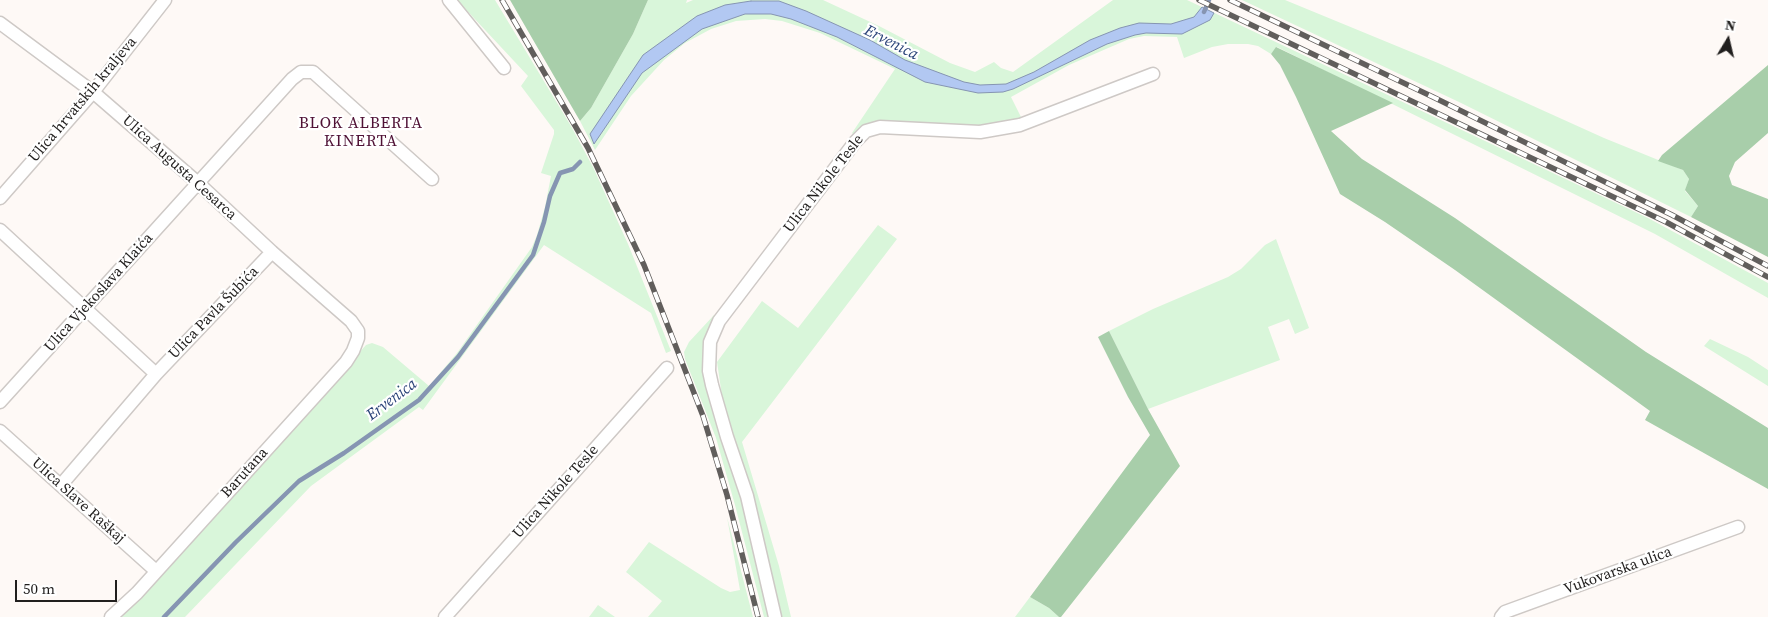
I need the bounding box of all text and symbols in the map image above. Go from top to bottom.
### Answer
north arrow [1703,15,1753,65]
text: N [1724,15,1737,36]
water label: Ervenica [861,21,921,65]
street label: Ulica hrvatskih kraljeva [25,34,141,166]
street label: Ulica Augusta Cesarca [118,112,240,224]
district label: BLOK ALBERTA KINERTA [297,114,425,152]
street label: Ulica Nikole Tesle [780,131,868,237]
street label: Ulica Vjekoslava Klaića [41,230,157,356]
street label: Ulica Pavla Šubića [165,263,263,363]
water label: Ervenica [363,375,421,425]
street label: Ulica Nikole Tesle [509,442,603,542]
street label: Barutana [218,444,272,502]
street label: Ulica Slave Raškaj [28,454,128,548]
street label: Vukovarska ulica [1562,543,1674,599]
scale bar [18,570,120,602]
text: 50 m [23,578,55,599]

